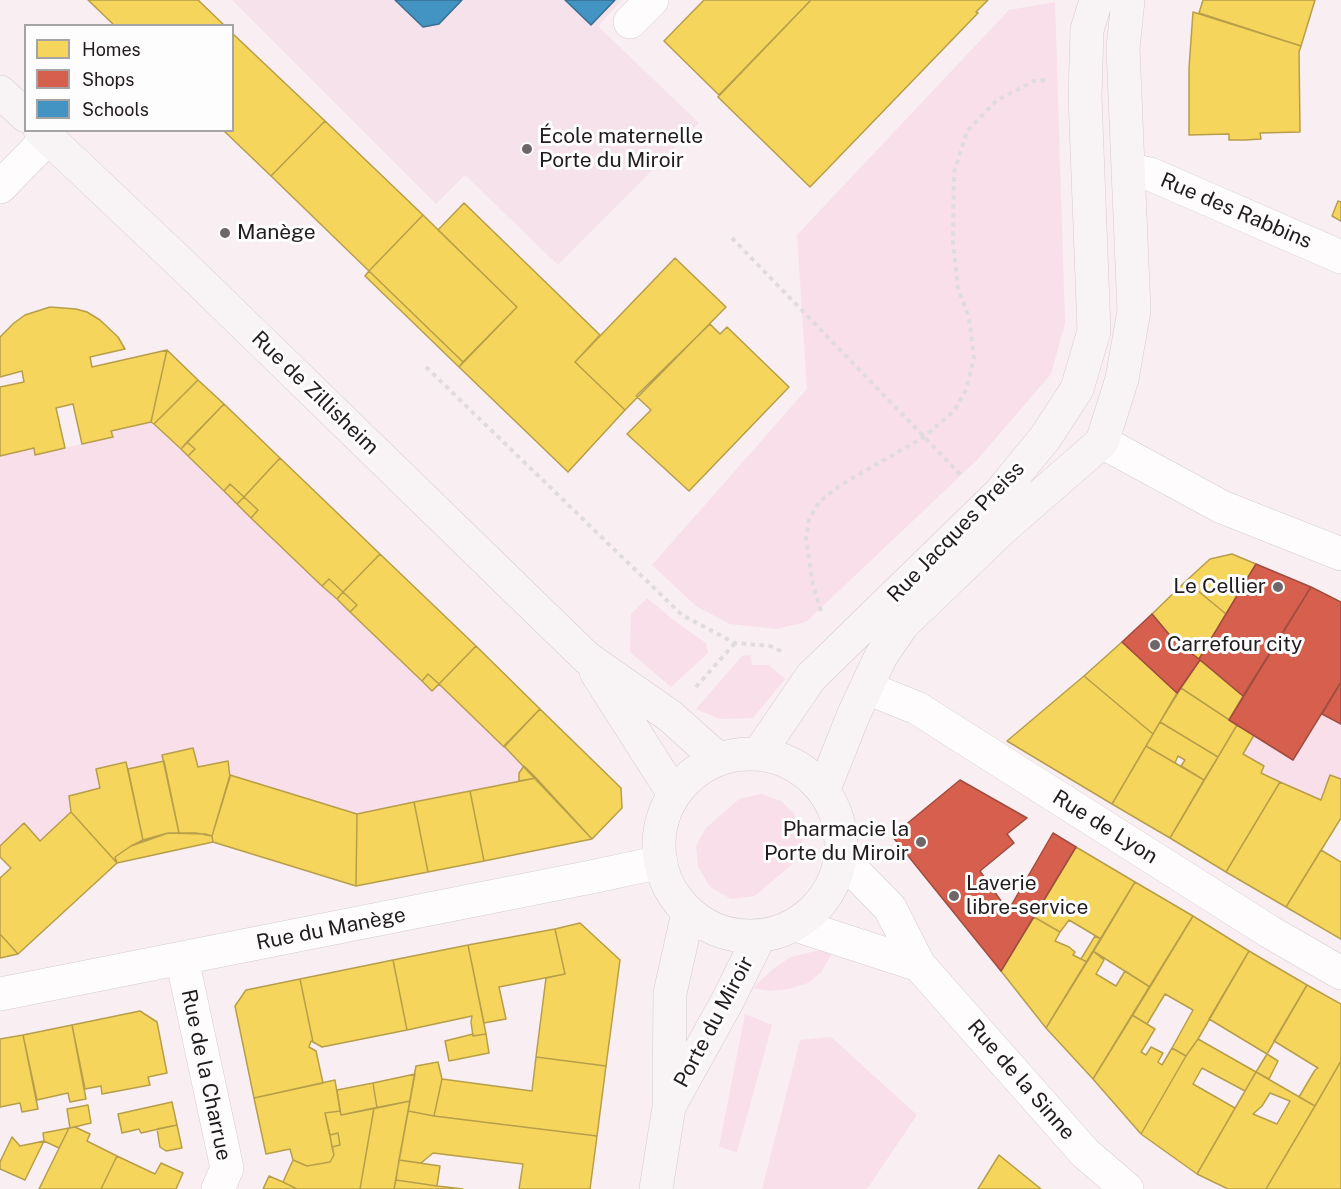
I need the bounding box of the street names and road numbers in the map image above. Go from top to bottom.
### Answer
street label: Rue des Rabbins [1157,168,1315,254]
street label: Rue de Zillisheim [246,326,384,460]
street label: Rue Jacques Preiss [882,456,1030,608]
street label: Rue de Lyon [1048,785,1162,869]
street label: Rue du Manège [254,902,408,956]
street label: Porte du Miroir [669,952,759,1092]
street label: Rue de la Charrue [176,987,236,1163]
street label: Rue de la Sinne [962,1015,1080,1145]

